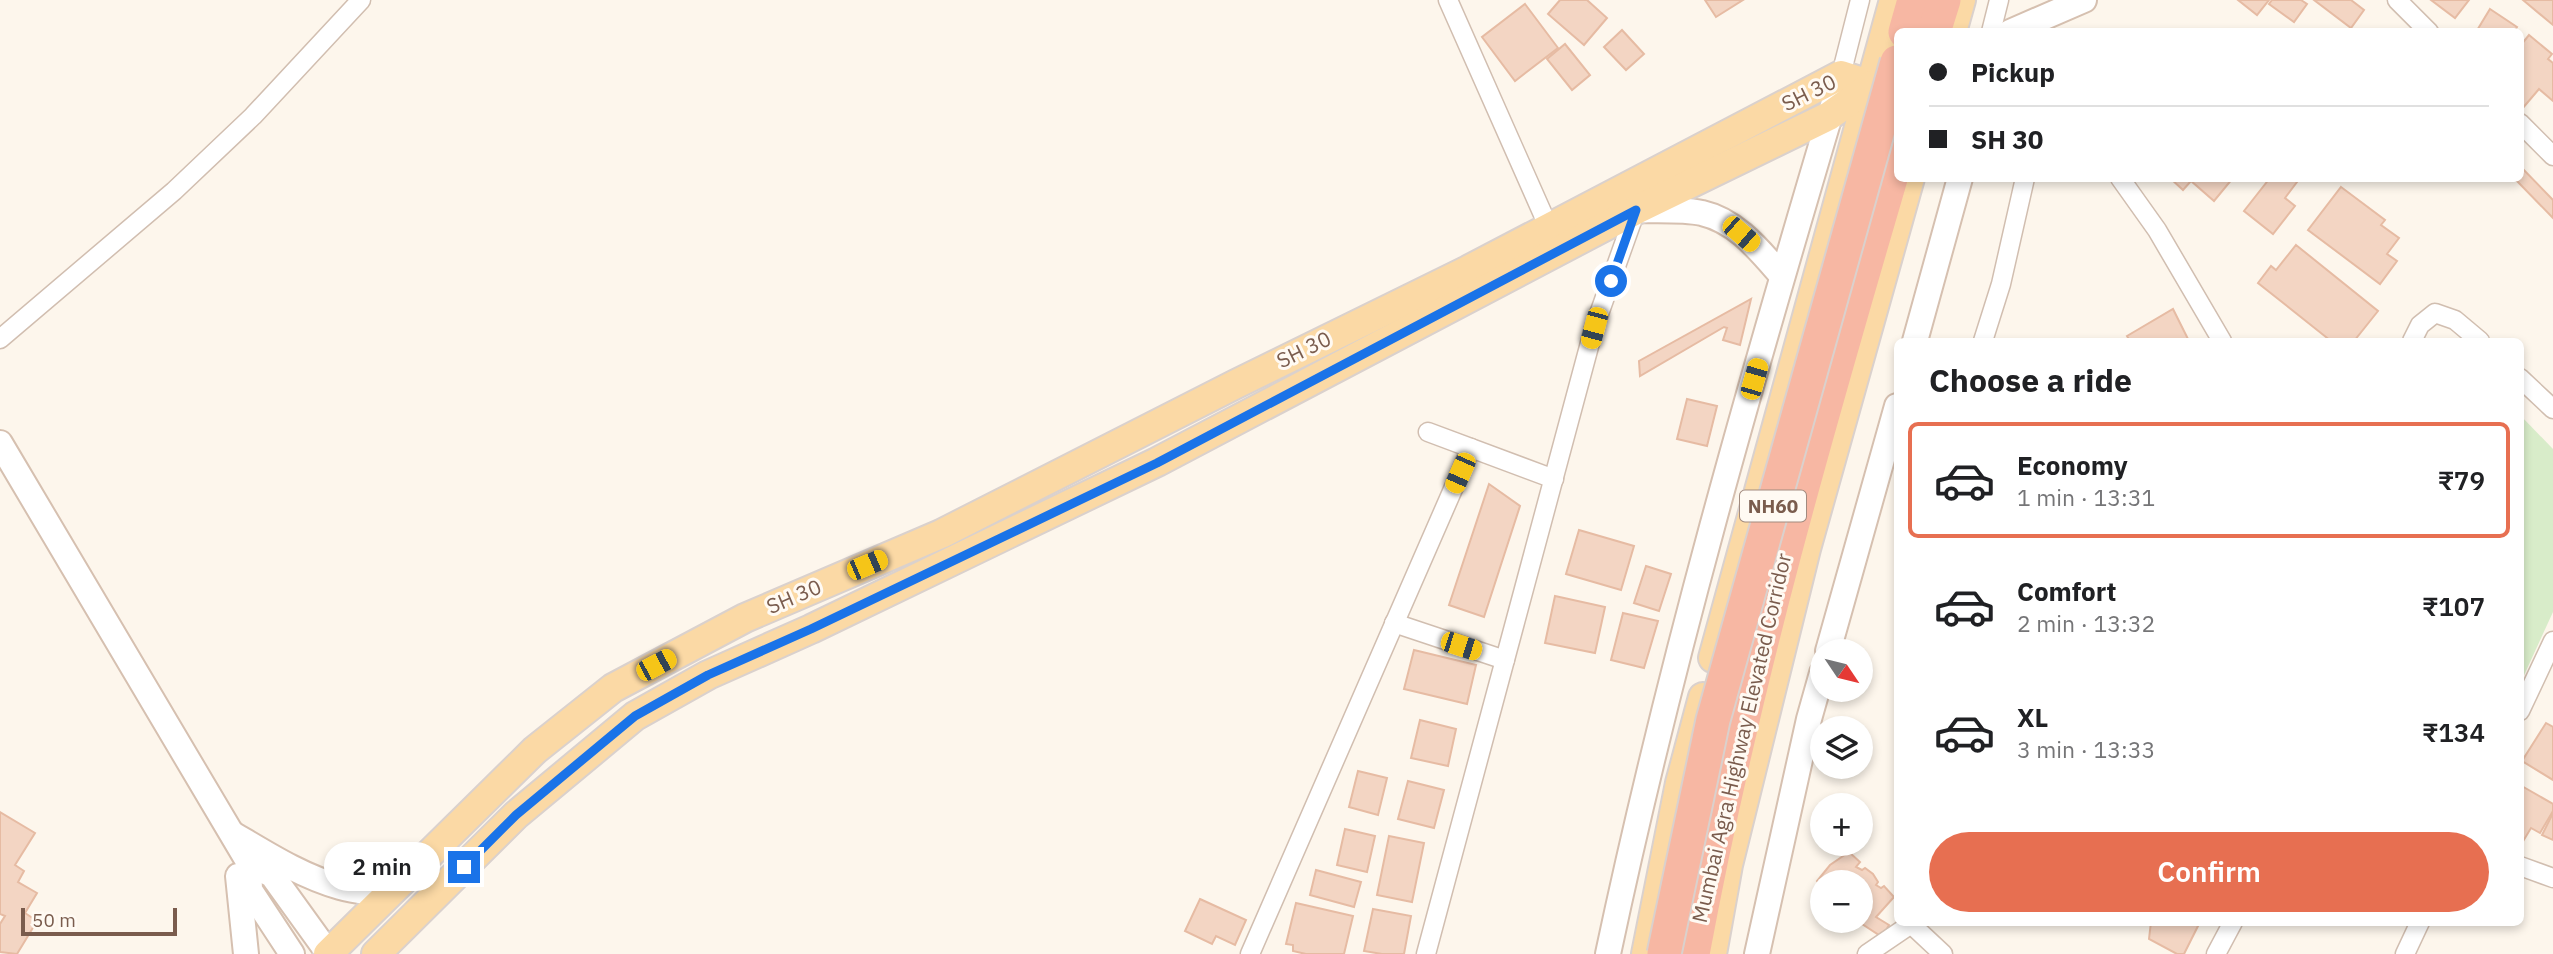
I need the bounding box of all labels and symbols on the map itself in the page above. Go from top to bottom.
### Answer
street label: SH 30 [1777,67,1840,117]
car [1719,212,1764,256]
route start [1595,265,1627,297]
car [1579,305,1610,351]
street label: SH 30 [1272,324,1335,374]
car [1739,356,1770,402]
car [1442,450,1479,496]
road number: NH60 [1740,491,1806,522]
car [844,547,891,583]
street label: Mumbai Agra Highway Elevated Corridor [1685,550,1797,925]
street label: SH 30 [762,572,825,620]
car [1438,630,1485,662]
north arrow [1810,639,1872,702]
car [633,646,680,684]
callout: 2 min [324,842,440,892]
route end [448,851,480,883]
scale bar [21,905,177,937]

